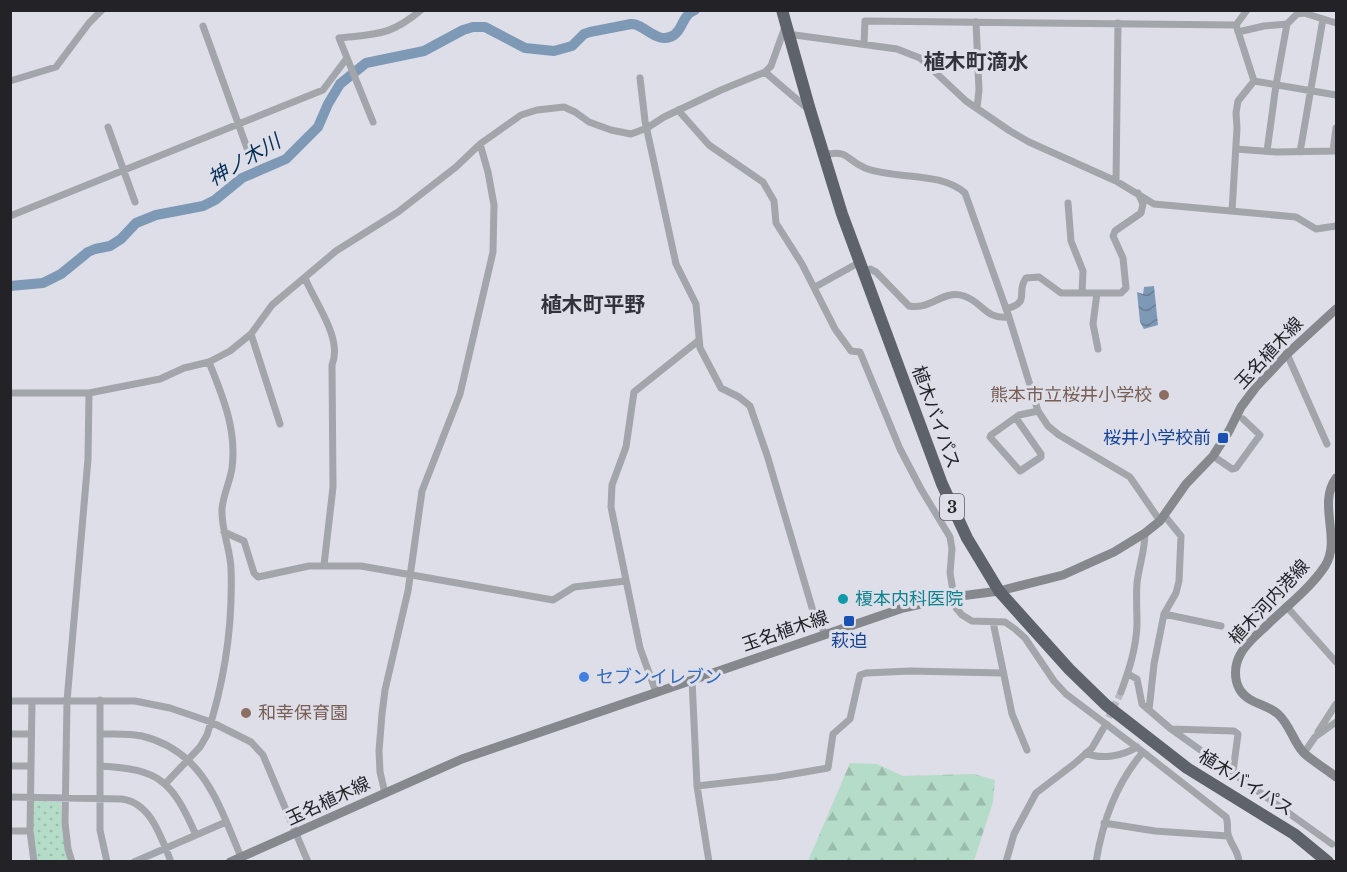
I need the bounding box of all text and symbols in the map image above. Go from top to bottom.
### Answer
district label: 植木町滴水 [924,49,1029,75]
water label: 神ノ木川 [204,128,286,191]
district label: 植木町平野 [541,292,646,318]
street label: 玉名植木線 [1230,313,1308,393]
street label: 植木バイパス [907,363,965,471]
place label: 熊本市立桜井小学校 [990,384,1152,406]
marker: 熊本市立桜井小学校 [1157,388,1171,402]
place label: 桜井小学校前 [1103,427,1211,449]
marker: 桜井小学校前 [1216,431,1230,445]
road number: 3 [940,494,964,520]
street label: 植木河内港線 [1224,555,1314,649]
place label: 榎本内科医院 [855,588,963,610]
marker: 榎本内科医院 [836,592,850,606]
street label: 玉名植木線 [739,606,831,656]
marker: 萩迫 [842,614,856,628]
place label: 萩迫 [831,630,867,652]
place label: セブンイレブン [596,666,722,688]
marker: セブンイレブン [577,670,591,684]
place label: 和幸保育園 [258,702,348,724]
marker: 和幸保育園 [239,706,253,720]
street label: 植木バイパス [1195,745,1297,821]
street label: 玉名植木線 [283,772,373,830]

